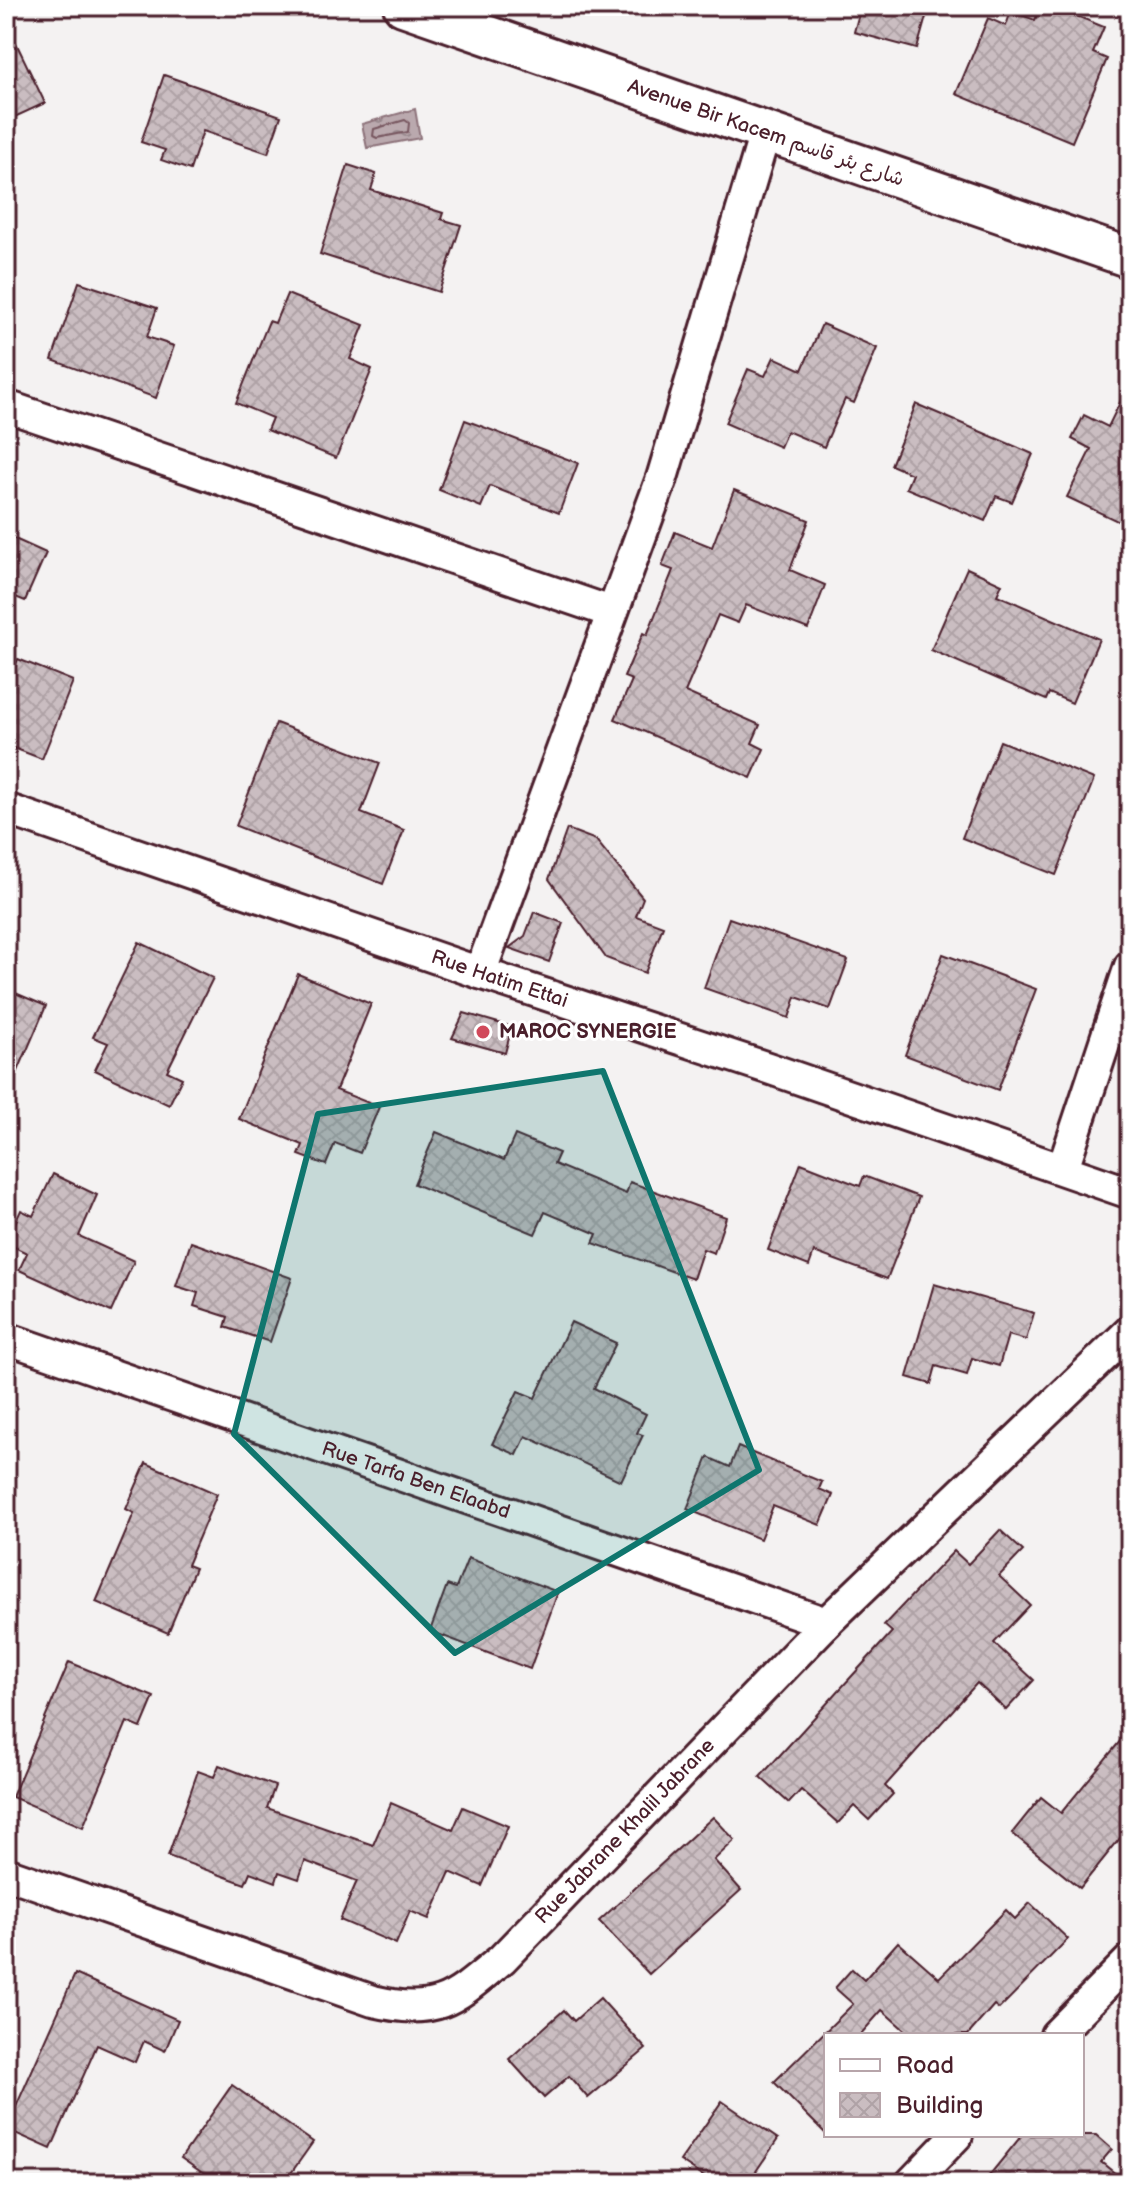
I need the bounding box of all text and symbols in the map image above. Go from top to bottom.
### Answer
street label: Avenue Bir Kacem شارع بئر قاسم [624,74,907,194]
street label: Rue Hatim Ettai [428,945,571,1013]
place label: MAROC SYNERGIE [499,1020,676,1044]
marker: MAROC SYNERGIE [474,1023,492,1041]
street label: Rue Tarfa Ben Elaabd [319,1437,513,1524]
street label: Rue Jabrane Khalil Jabrane [530,1734,720,1929]
legend [824,2033,1084,2137]
text: Road [896,2051,954,2080]
text: Building [896,2091,983,2120]

